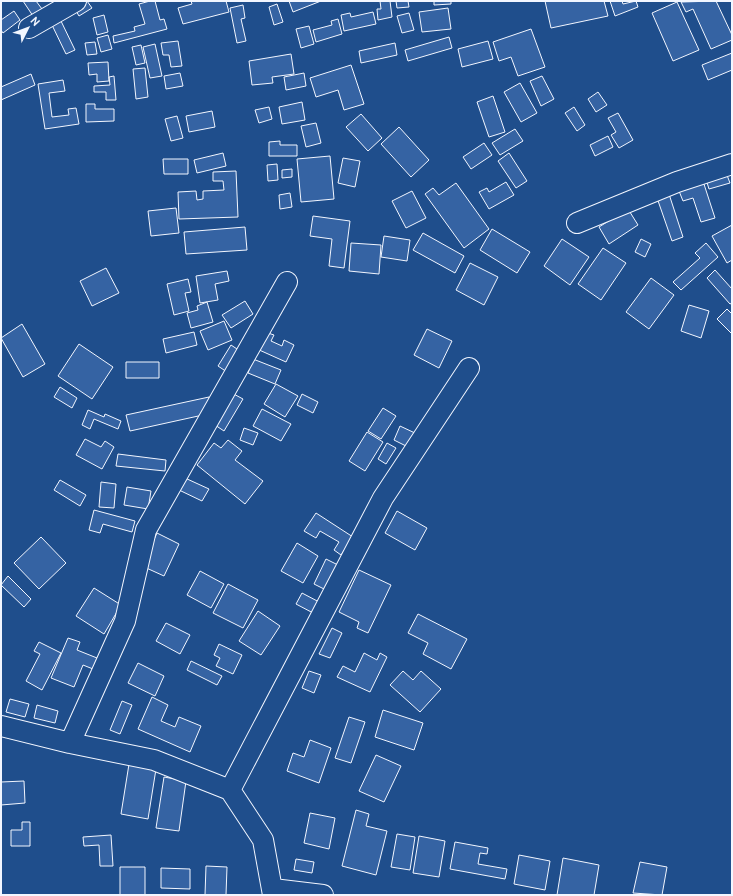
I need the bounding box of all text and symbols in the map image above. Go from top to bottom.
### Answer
north arrow [8,8,48,48]
text: N [28,14,43,29]

